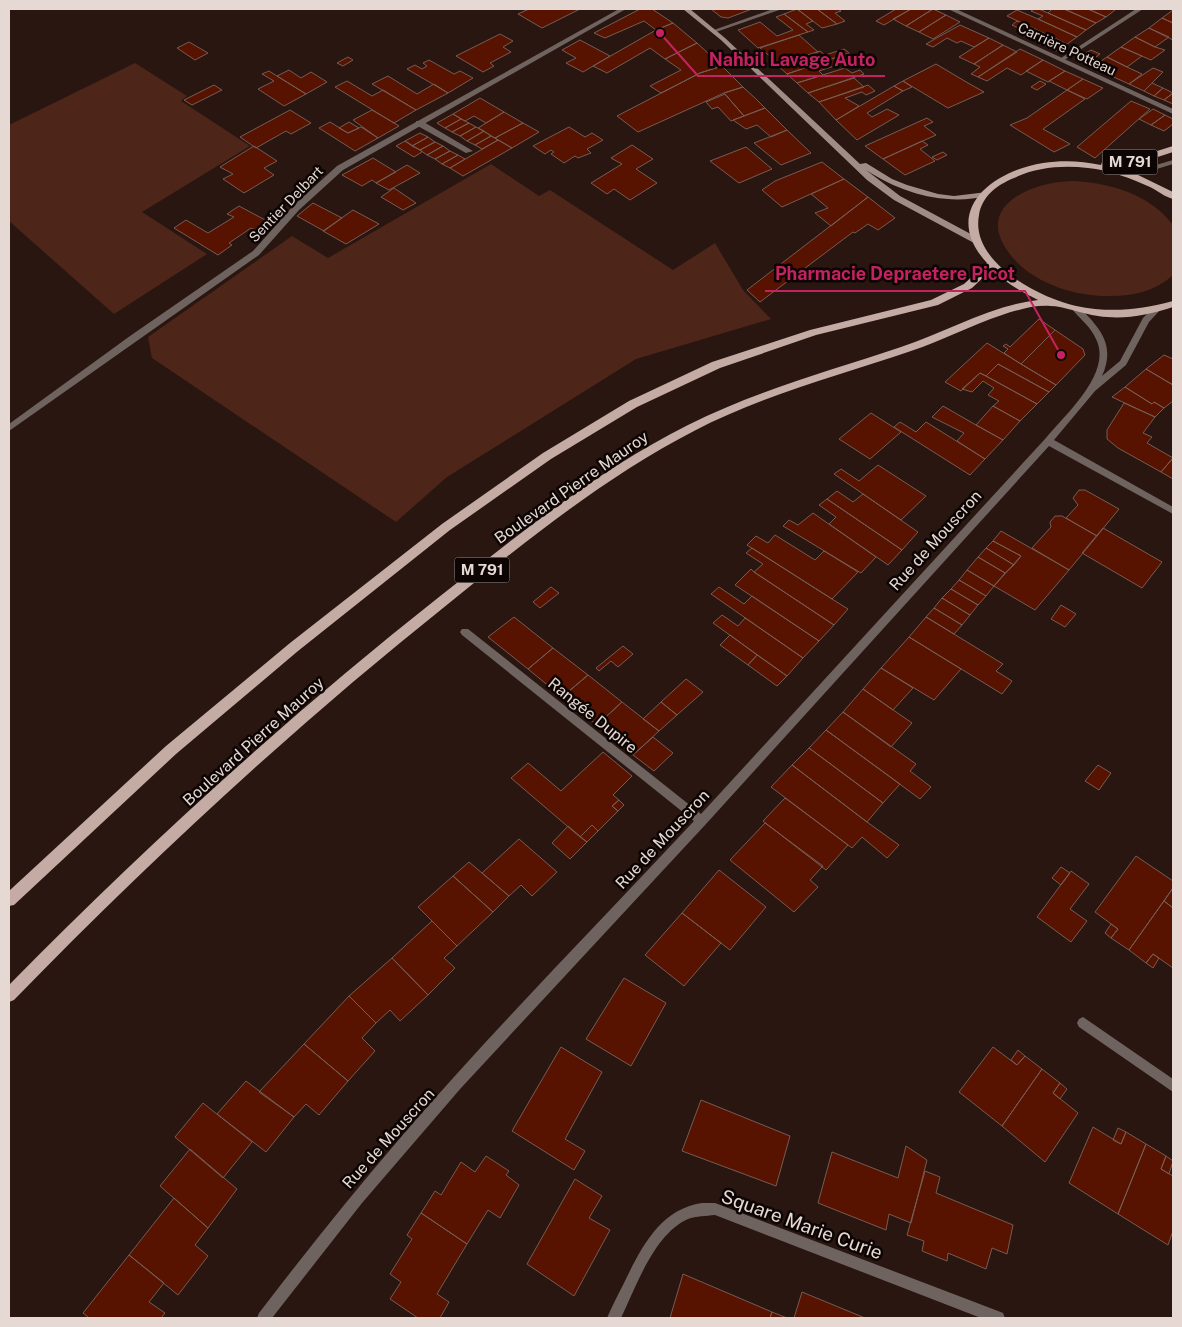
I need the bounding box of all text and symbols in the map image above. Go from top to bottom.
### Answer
street label: Carrière Potteau [1015,19,1119,79]
callout: Nahbil Lavage Auto [698,43,885,76]
text: Nahbil Lavage Auto [709,49,875,70]
road number: M 791 [1102,150,1158,174]
street label: Sentier Delbart [246,163,326,245]
callout: Pharmacie Depraetere Picot [765,258,1025,291]
text: Pharmacie Depraetere Picot [775,263,1015,284]
street label: Boulevard Pierre Mauroy [491,427,652,548]
street label: Rue de Mouscron [885,486,985,594]
road number: M 791 [454,558,510,582]
street label: Boulevard Pierre Mauroy [179,673,328,810]
street label: Rangée Dupire [544,674,641,757]
street label: Rue de Mouscron [612,786,713,893]
street label: Rue de Mouscron [338,1084,438,1192]
street label: Square Marie Curie [718,1185,886,1263]

